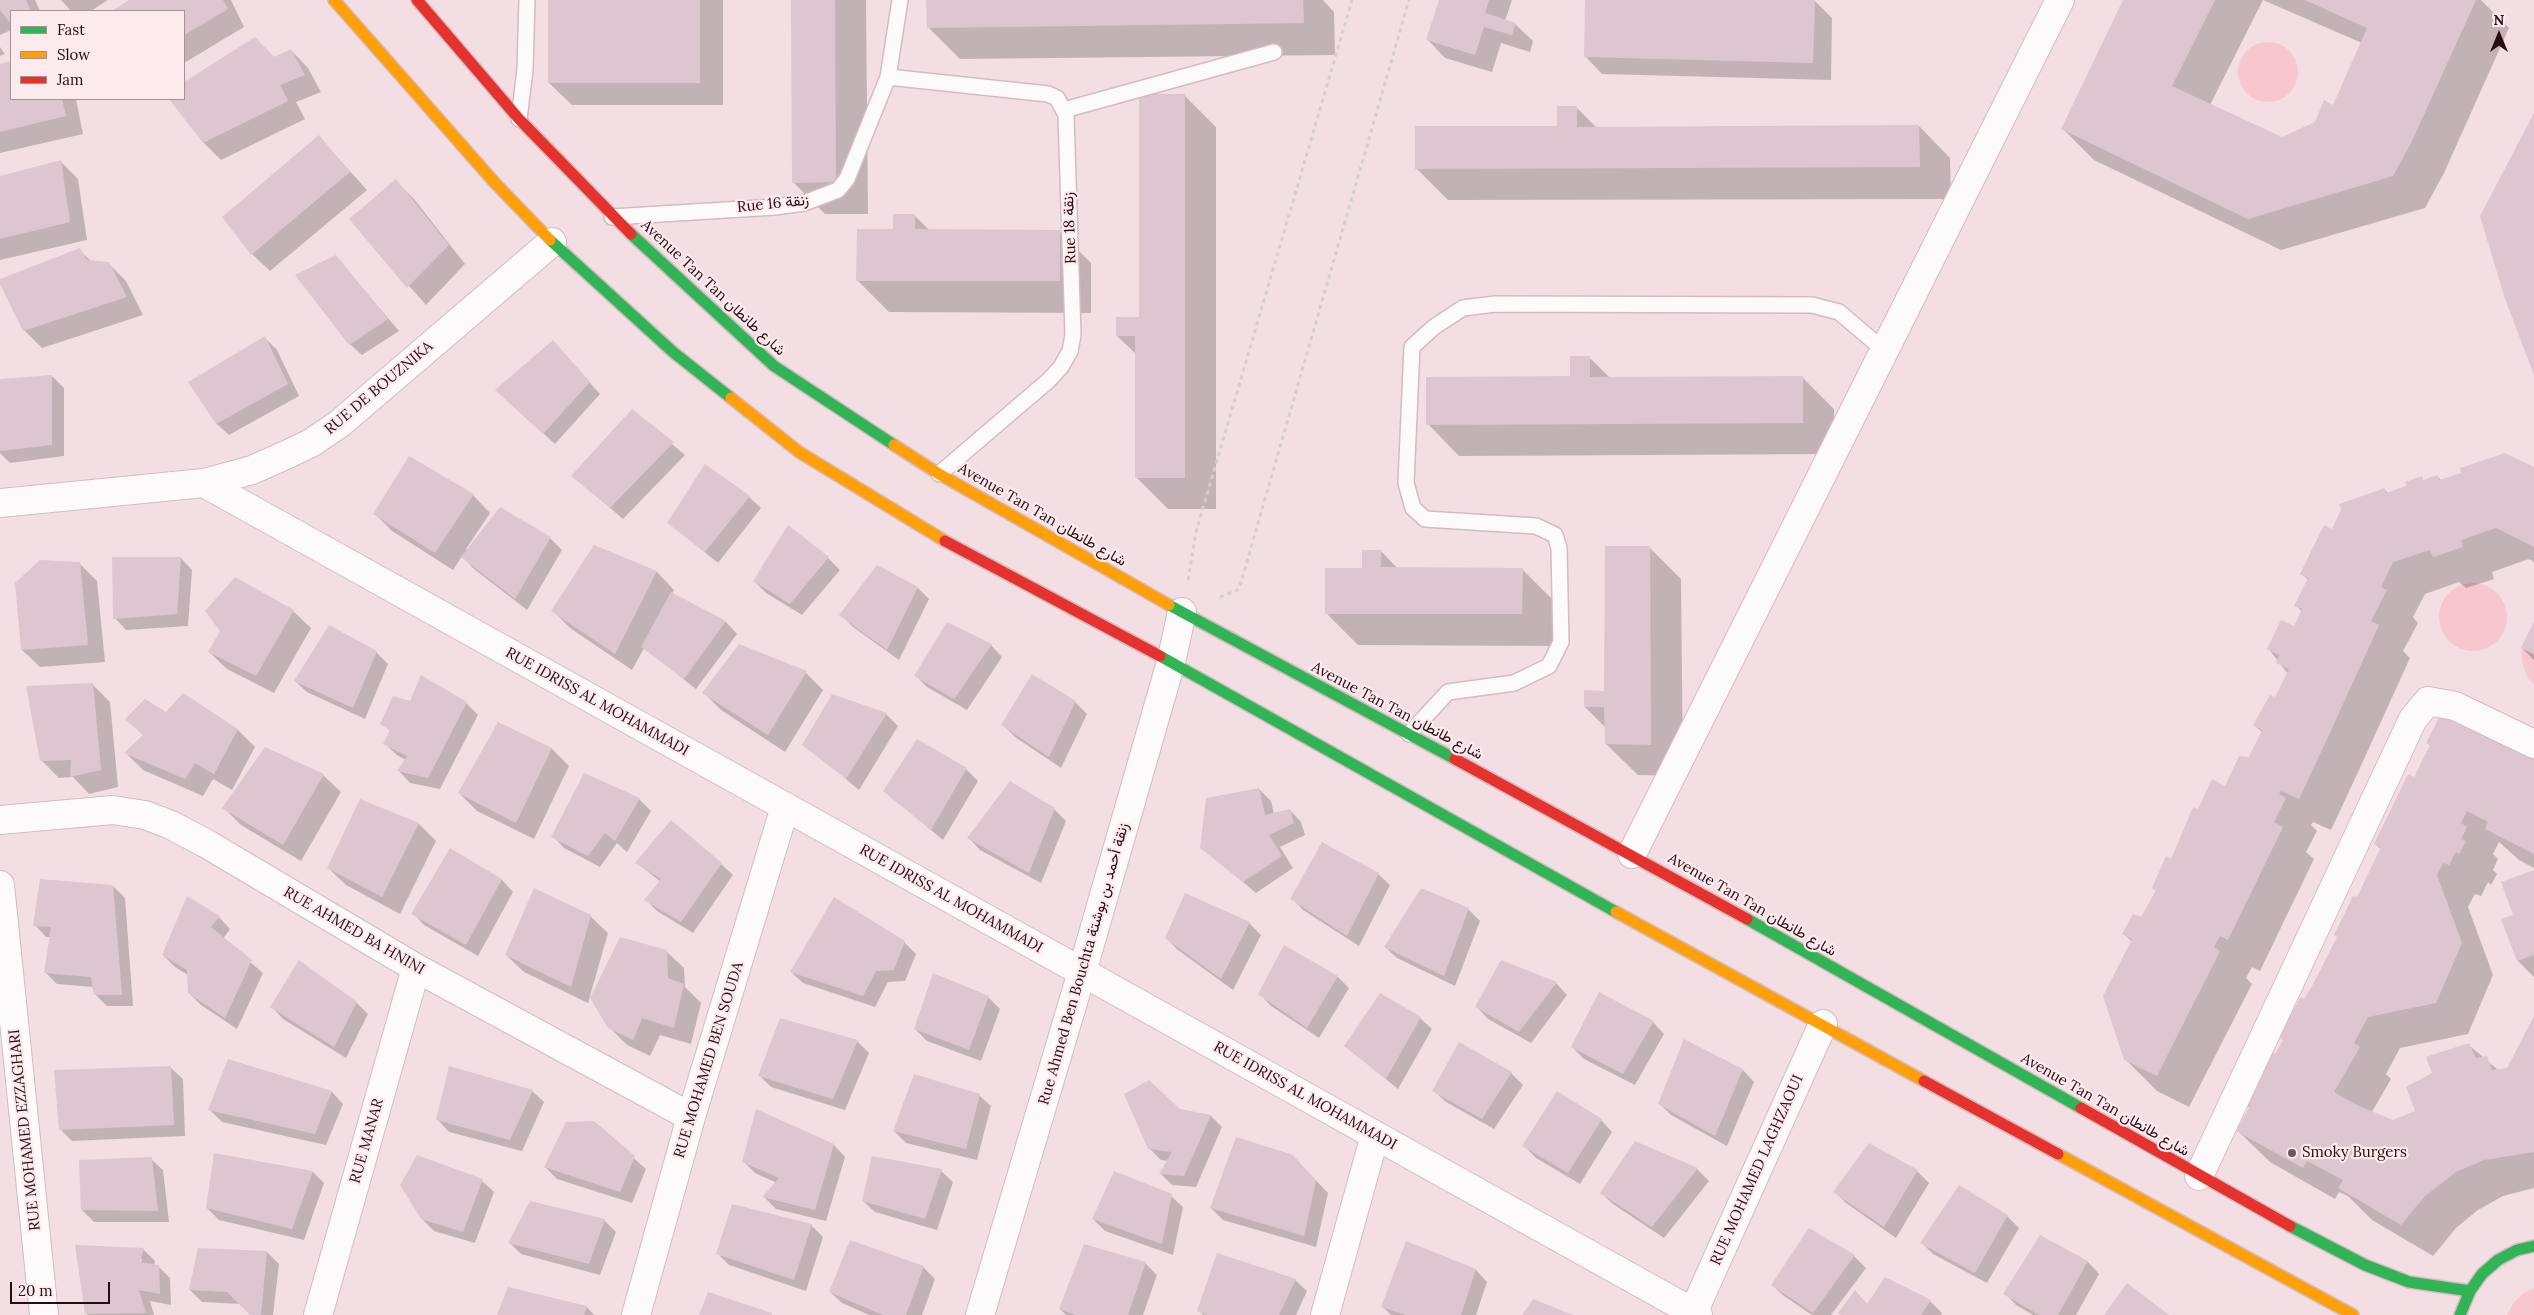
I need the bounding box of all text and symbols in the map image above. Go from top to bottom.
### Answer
legend [10,10,185,100]
north arrow [2474,10,2524,60]
text: N [2494,11,2504,29]
text: Fast [57,20,85,39]
text: Slow [57,45,90,64]
text: Jam [57,70,84,89]
street label: Rue 16 زنقة [736,191,810,217]
street label: Rue 18 زنقة [1060,192,1080,264]
street label: Avenue Tan Tan شارع طانطان [637,216,789,360]
street label: RUE DE BOUZNIKA [321,337,437,439]
street label: Avenue Tan Tan شارع طانطان [955,459,1129,571]
street label: RUE IDRISS AL MOHAMMADI [502,644,692,760]
street label: Avenue Tan Tan شارع طانطان [1308,658,1486,764]
street label: Rue Ahmed Ben Bouchta زنقة أحمد بن بوشتة [1035,821,1133,1107]
street label: RUE IDRISS AL MOHAMMADI [856,841,1046,957]
street label: Avenue Tan Tan شارع طانطان [1665,849,1839,961]
street label: RUE AHMED BA HNINI [280,883,428,979]
street label: RUE MOHAMED BEN SOUDA [670,960,748,1160]
street label: RUE MOHAMED EZZAGHARI [5,1028,45,1232]
street label: RUE IDRISS AL MOHAMMADI [1210,1038,1400,1154]
street label: Avenue Tan Tan شارع طانطان [2018,1049,2192,1161]
street label: RUE MOHAMED LAGHZAOUI [1707,1072,1807,1268]
street label: RUE MANAR [346,1097,388,1185]
place label: Smoky Burgers [2302,1144,2407,1162]
marker: Smoky Burgers [2286,1147,2298,1159]
scale bar [12,1272,112,1304]
text: 20 m [18,1281,53,1300]

